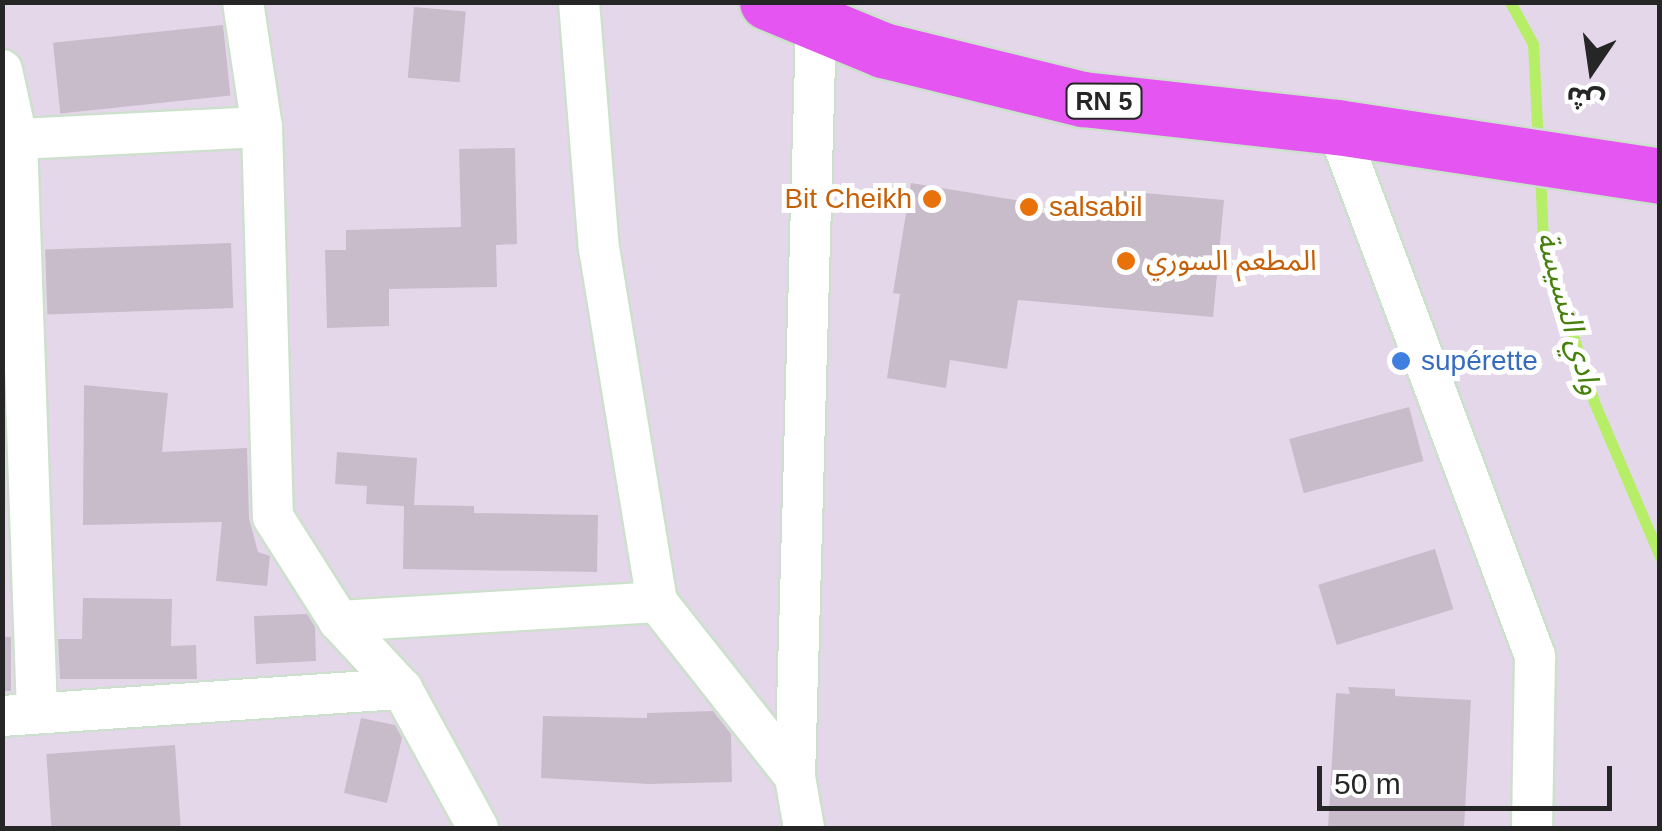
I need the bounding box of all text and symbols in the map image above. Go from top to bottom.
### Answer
north arrow [1542,20,1642,120]
text: ش [1563,80,1607,119]
road number: RN 5 [1064,81,1144,121]
place label: Bit Cheikh [784,182,912,216]
marker: Bit Cheikh [921,188,943,210]
place label: salsabil [1049,190,1142,224]
marker: salsabil [1018,196,1040,218]
water label: وادي النسيسة [1529,227,1609,399]
place label: المطعم السوري [1146,244,1317,278]
marker: المطعم السوري [1115,250,1137,272]
place label: supérette [1421,344,1538,378]
marker: supérette [1390,350,1412,372]
scale bar [1322,746,1617,808]
text: 50 m [1334,767,1401,800]

